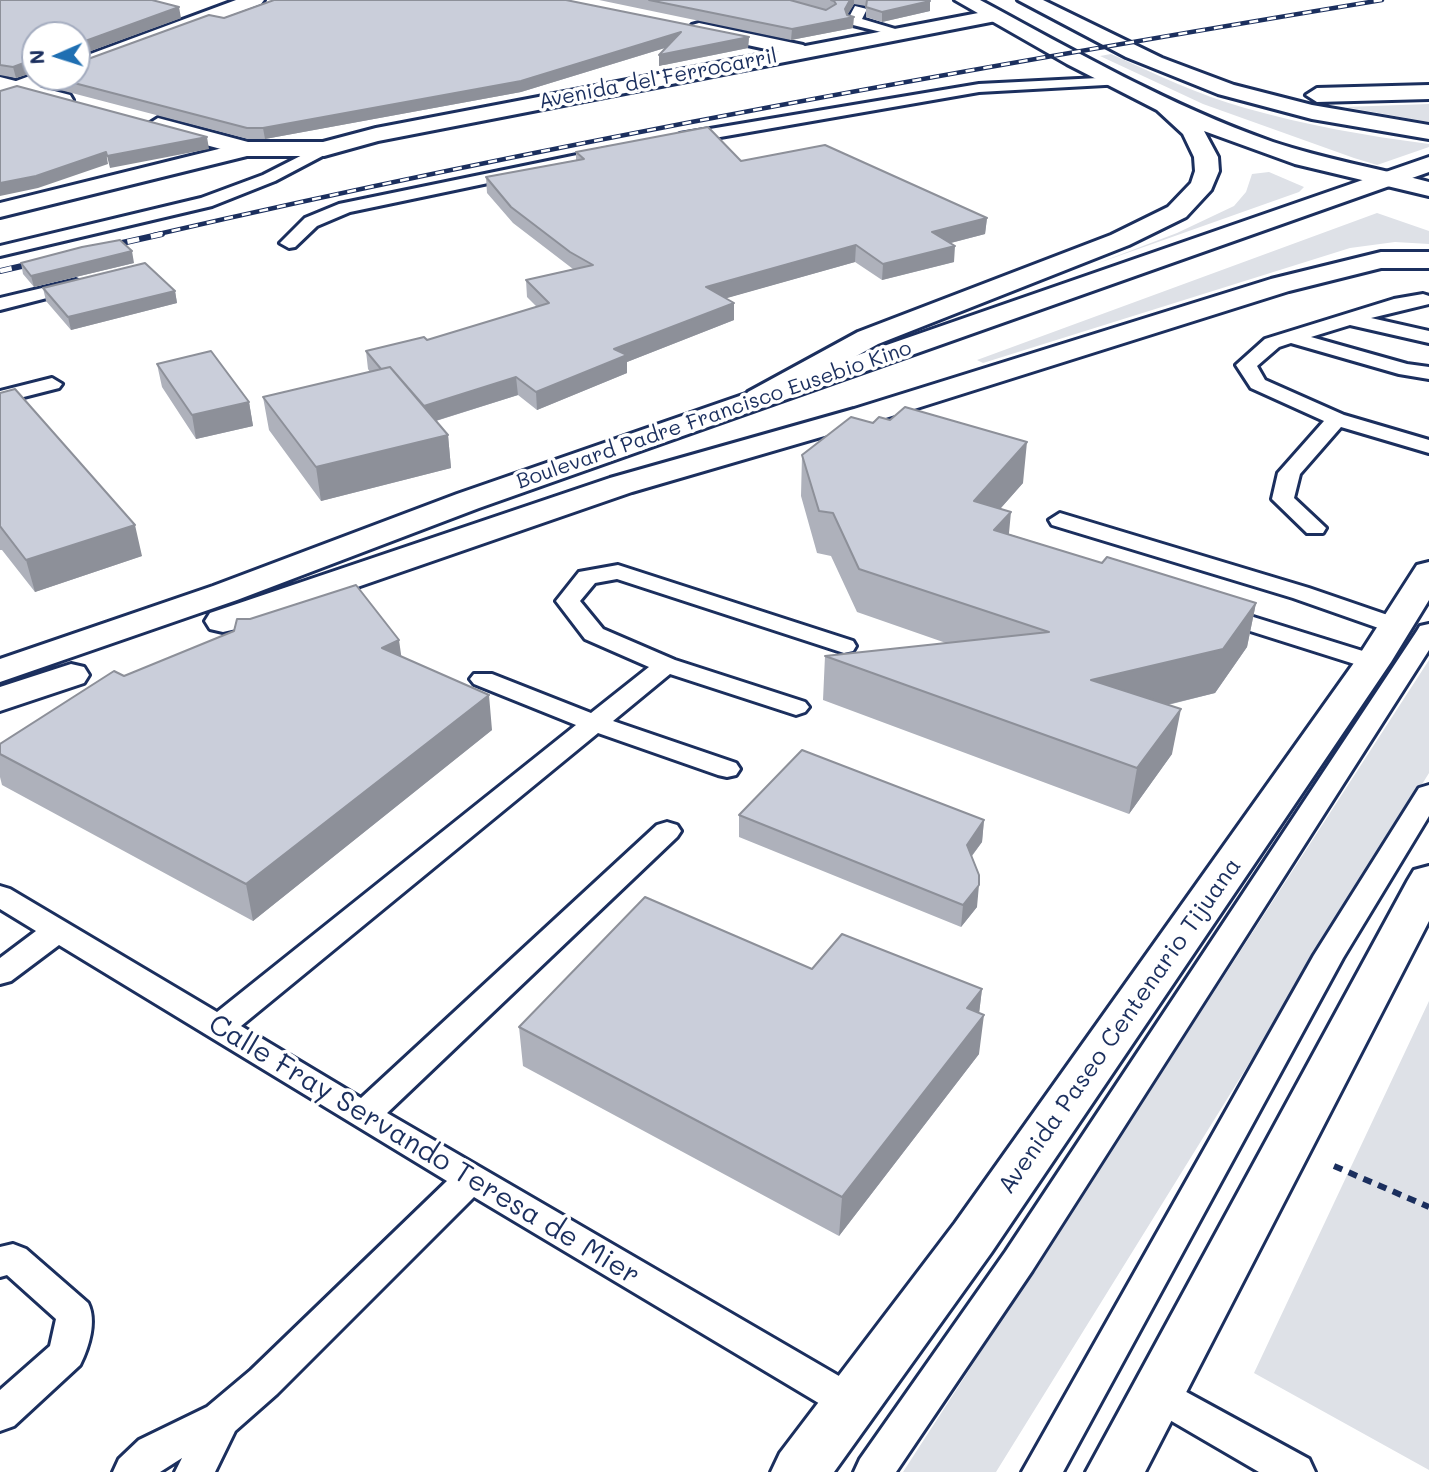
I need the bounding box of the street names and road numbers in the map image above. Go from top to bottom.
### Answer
street label: Avenida del Ferrocarril [537,43,779,115]
street label: Boulevard Padre Francisco Eusebio Kino [513,335,915,495]
street label: Avenida Paseo Centenario Tijuana [992,852,1248,1200]
street label: Calle Fray Servando Teresa de Mier [202,1008,646,1292]

